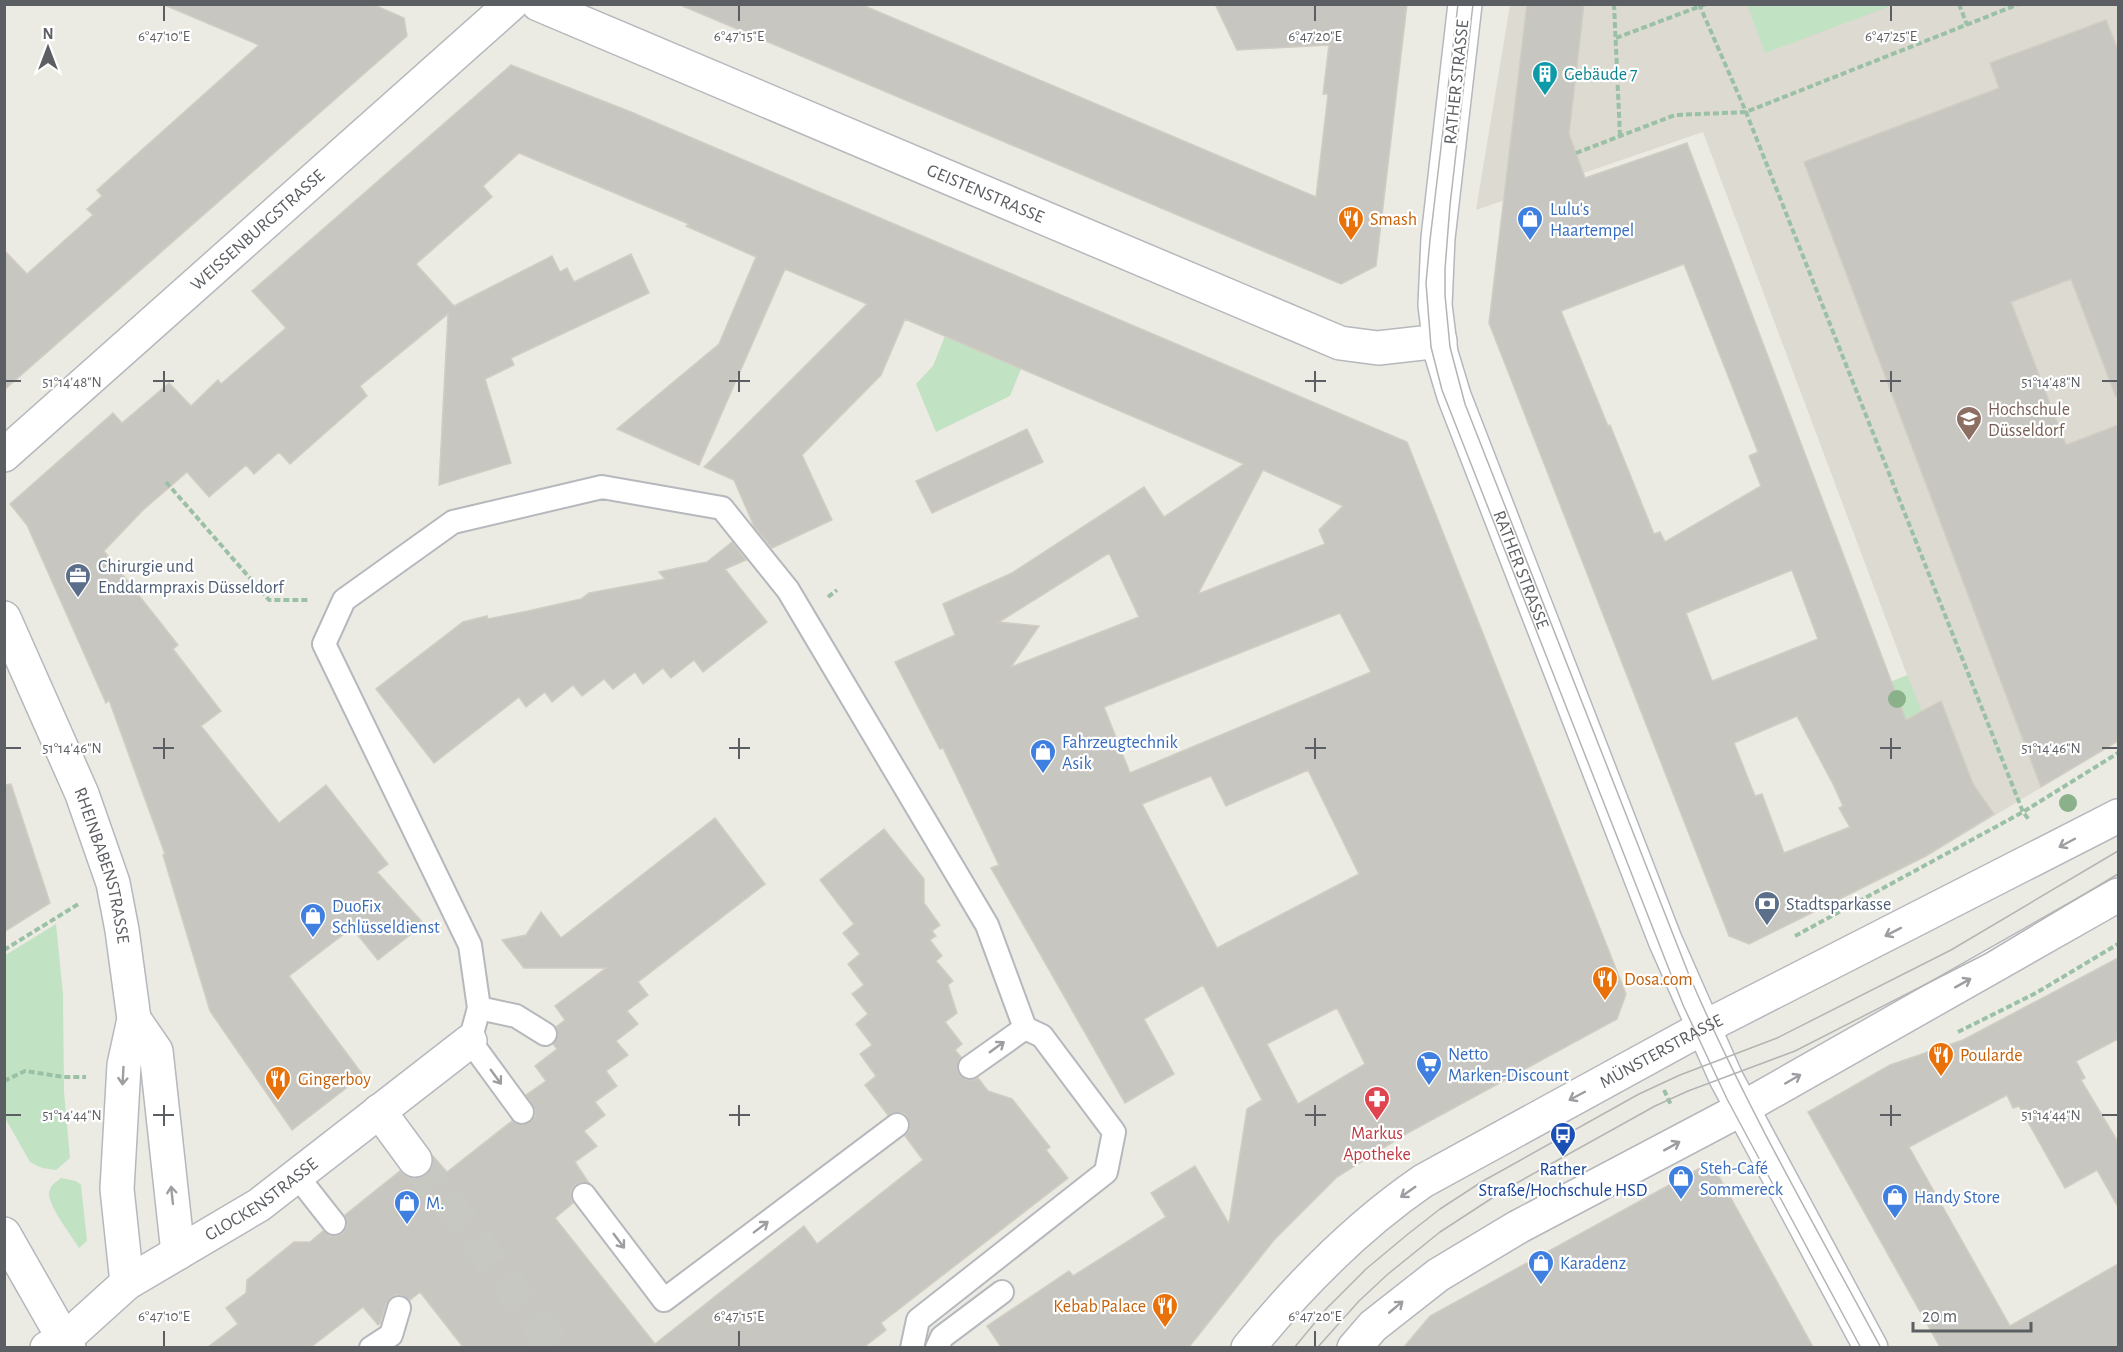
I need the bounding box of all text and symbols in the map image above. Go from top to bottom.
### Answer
north arrow [18,18,78,78]
street label: RATHER STRASSE [1441,19,1473,145]
text: N [42,26,54,42]
text: 6°47'10"E [138,29,190,44]
text: 6°47'15"E [714,29,764,44]
text: 6°47'20"E [1288,29,1342,44]
text: 6°47'25"E [1865,29,1917,44]
building icon: Gebäude 7 [1530,59,1560,97]
place label: Gebäude 7 [1564,66,1638,84]
street label: GEISTENSTRASSE [924,161,1047,227]
street label: WEISSENBURGSTRASSE [188,166,329,294]
place label: Lulu's Haartempel [1550,201,1634,240]
restaurant icon: Smash [1336,204,1366,242]
shop icon: Lulu's Haartempel [1515,204,1545,242]
place label: Smash [1370,211,1417,229]
text: 51°14'48"N [42,375,102,390]
text: 51°14'48"N [2021,375,2081,390]
place label: Hochschule Düsseldorf [1988,401,2070,440]
school or university icon: Hochschule Düsseldorf [1954,404,1984,442]
street label: RATHER STRASSE [1489,508,1552,632]
place label: Chirurgie und Enddarmpraxis Düsseldorf [98,558,285,597]
office icon: Chirurgie und Enddarmpraxis Düsseldorf [63,561,93,599]
place label: Fahrzeugtechnik Asik [1062,734,1179,773]
shop icon: Fahrzeugtechnik Asik [1028,737,1058,775]
text: 51°14'46"N [42,741,102,756]
text: 51°14'46"N [2021,741,2081,756]
street label: RHEINBABENSTRASSE [70,785,132,945]
one-way arrow [2059,837,2076,849]
bank icon: Stadtsparkasse [1752,889,1782,927]
place label: Stadtsparkasse [1786,896,1891,914]
place label: DuoFix Schlüsseldienst [332,898,440,937]
shop icon: DuoFix Schlüsseldienst [298,901,328,939]
one-way arrow [1884,926,1902,938]
restaurant icon: Dosa.com [1590,964,1620,1002]
place label: Dosa.com [1624,971,1693,989]
one-way arrow [1954,977,1971,989]
street label: MÜNSTERSTRASSE [1597,1011,1726,1092]
restaurant icon: Poularde [1926,1040,1956,1078]
one-way arrow [989,1041,1005,1054]
place label: Netto Marken-Discount [1448,1046,1569,1085]
place label: Poularde [1960,1047,2023,1065]
supermarket icon: Netto Marken-Discount [1414,1049,1444,1087]
restaurant icon: Gingerboy [263,1064,293,1102]
one-way arrow [118,1066,129,1086]
one-way arrow [490,1068,503,1084]
place label: Gingerboy [298,1071,371,1089]
one-way arrow [1784,1072,1801,1084]
pharmacy icon: Markus Apotheke [1362,1084,1392,1122]
one-way arrow [1569,1090,1586,1102]
text: 51°14'44"N [42,1108,102,1123]
text: 51°14'44"N [2021,1108,2081,1123]
bus stop icon: Rather Straße/Hochschule HSD [1548,1120,1578,1158]
place label: Markus Apotheke [1343,1125,1411,1164]
one-way arrow [1663,1140,1681,1151]
street label: GLOCKENSTRASSE [202,1155,322,1245]
place label: Steh-Café Sommereck [1700,1160,1784,1199]
place label: Rather Straße/Hochschule HSD [1479,1161,1647,1200]
shop icon: Steh-Café Sommereck [1666,1163,1696,1201]
shop icon: Handy Store [1880,1182,1910,1220]
one-way arrow [166,1185,177,1205]
one-way arrow [1400,1186,1416,1198]
shop icon: M. [392,1188,422,1226]
place label: Handy Store [1914,1189,2000,1207]
place label: M. [426,1195,444,1213]
one-way arrow [753,1220,769,1233]
one-way arrow [613,1233,626,1249]
shop icon: Karadenz [1526,1248,1556,1286]
place label: Karadenz [1560,1255,1626,1273]
restaurant icon: Kebab Palace [1150,1291,1180,1329]
scale bar [1913,1295,2032,1333]
place label: Kebab Palace [1053,1298,1146,1316]
one-way arrow [1388,1300,1403,1314]
text: 20 m [1922,1308,1957,1326]
text: 6°47'10"E [138,1309,190,1324]
text: 6°47'15"E [714,1309,764,1324]
text: 6°47'20"E [1288,1309,1342,1324]

